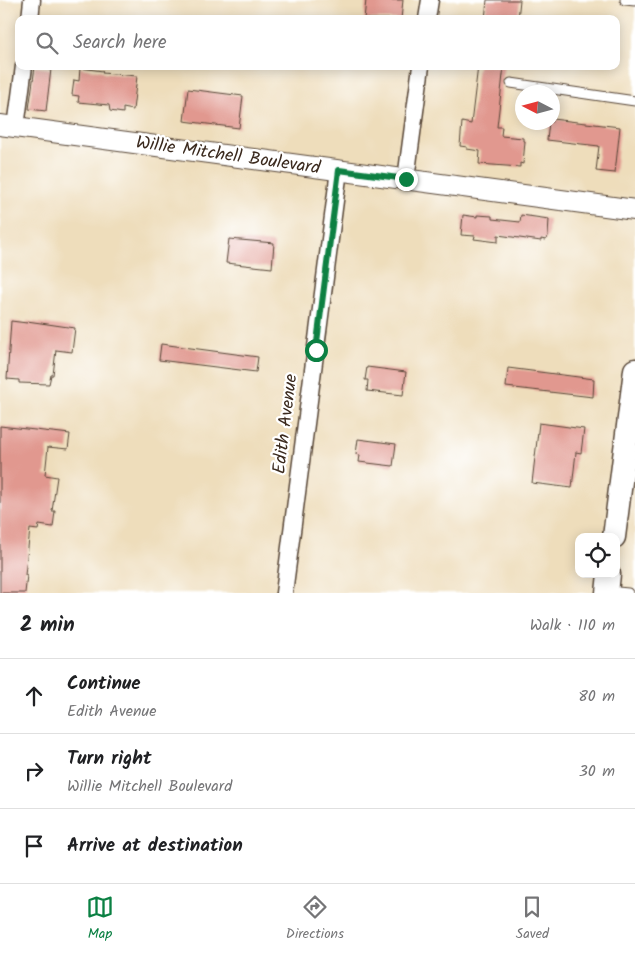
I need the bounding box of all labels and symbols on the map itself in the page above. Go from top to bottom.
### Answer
north arrow [515,85,560,130]
street label: Willie Mitchell Boulevard [134,129,323,183]
route end [395,168,418,191]
route start [305,339,328,362]
street label: Edith Avenue [265,372,307,476]

